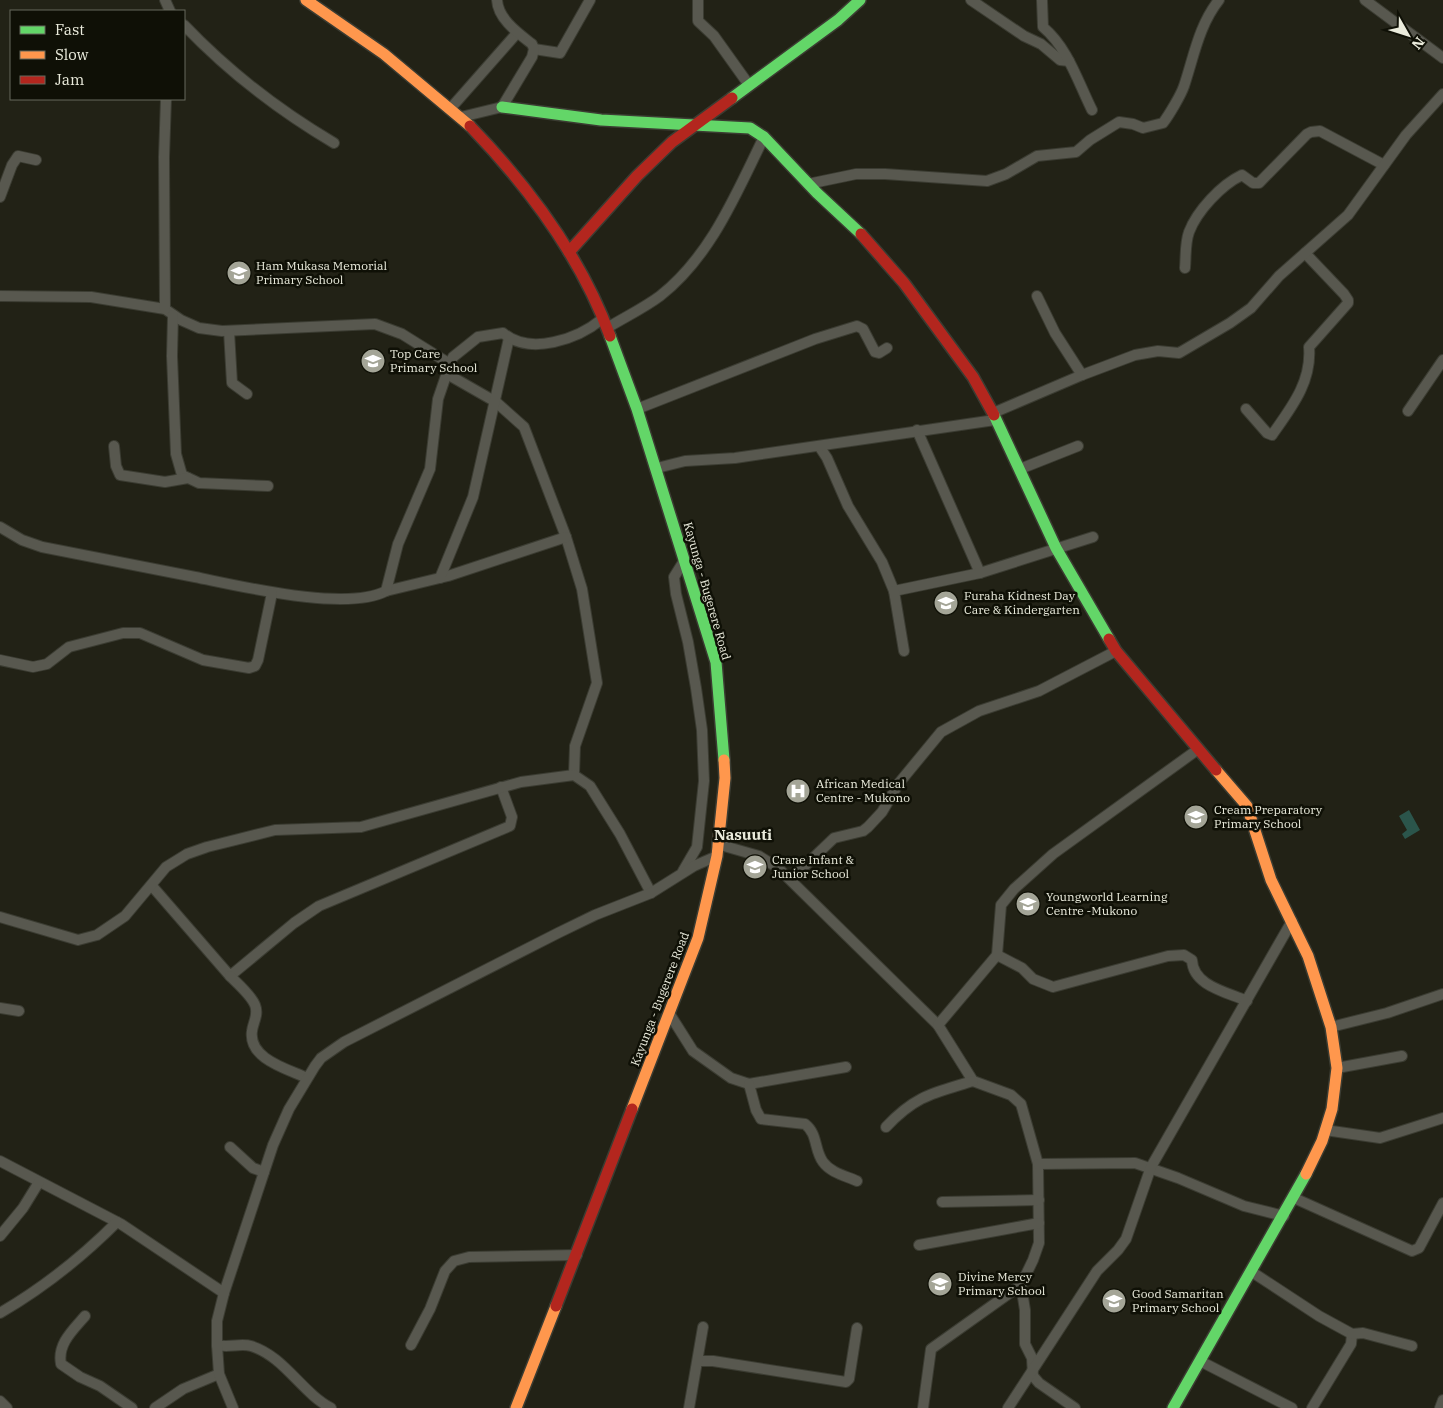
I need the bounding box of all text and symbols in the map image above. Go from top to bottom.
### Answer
legend [10,10,185,100]
north arrow [1383,10,1433,60]
text: Fast [55,20,85,39]
text: N [1408,33,1429,53]
text: Slow [55,45,89,64]
text: Jam [55,70,84,89]
place label: Ham Mukasa Memorial Primary School [256,258,388,287]
school or university icon: Ham Mukasa Memorial Primary School [226,260,252,286]
place label: Top Care Primary School [390,346,478,375]
school or university icon: Top Care Primary School [360,348,386,374]
street label: Kayunga - Bugerere Road [681,520,734,662]
place label: Furaha Kidnest Day Care & Kindergarten [964,588,1080,617]
school or university icon: Furaha Kidnest Day Care & Kindergarten [933,590,959,616]
place label: African Medical Centre - Mukono [816,776,910,805]
hospital icon: African Medical Centre - Mukono [785,778,811,804]
place label: Cream Preparatory Primary School [1214,802,1323,831]
school or university icon: Cream Preparatory Primary School [1183,804,1209,830]
district label: Nasuuti [714,825,772,844]
place label: Crane Infant & Junior School [772,852,855,881]
school or university icon: Crane Infant & Junior School [742,854,768,880]
place label: Youngworld Learning Centre -Mukono [1046,889,1168,918]
school or university icon: Youngworld Learning Centre -Mukono [1015,891,1041,917]
street label: Kayunga - Bugerere Road [627,930,692,1068]
place label: Divine Mercy Primary School [958,1269,1046,1298]
school or university icon: Divine Mercy Primary School [927,1271,953,1297]
place label: Good Samaritan Primary School [1132,1286,1224,1315]
school or university icon: Good Samaritan Primary School [1101,1288,1127,1314]

